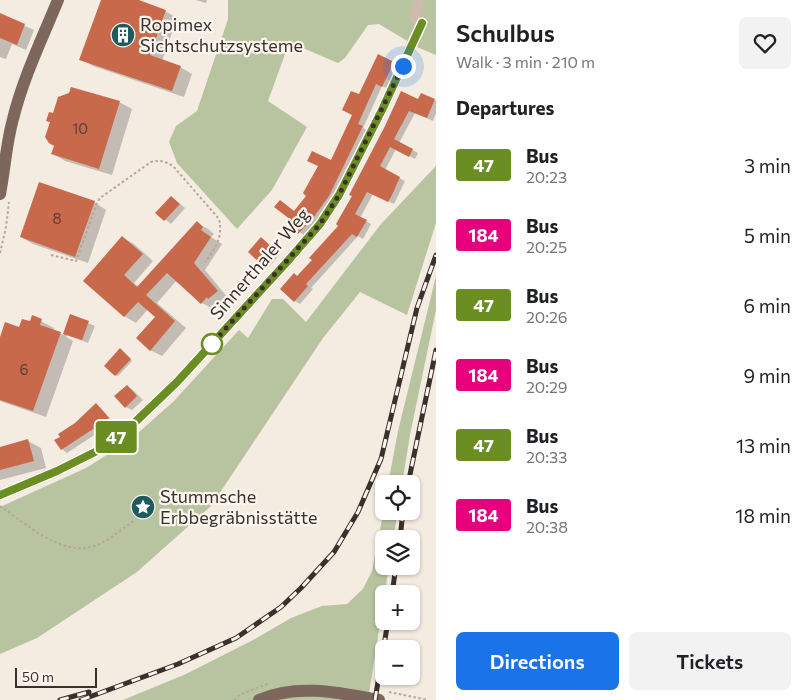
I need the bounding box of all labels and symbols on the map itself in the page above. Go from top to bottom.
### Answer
place label: Ropimex Sichtschutzsysteme [140,13,303,56]
building icon: Ropimex Sichtschutzsysteme [110,22,136,48]
your location [391,54,416,79]
house number: 10 [72,119,88,137]
street label: Sinnerthaler Weg [205,203,314,324]
house number: 8 [52,209,62,227]
unlabelled marker [201,333,223,355]
house number: 6 [19,360,29,378]
line badge: 47 [94,421,138,453]
place label: Stummsche Erbbegräbnisstätte [160,485,318,528]
place icon: Stummsche Erbbegräbnisstätte [130,494,156,520]
scale bar [15,665,98,688]

